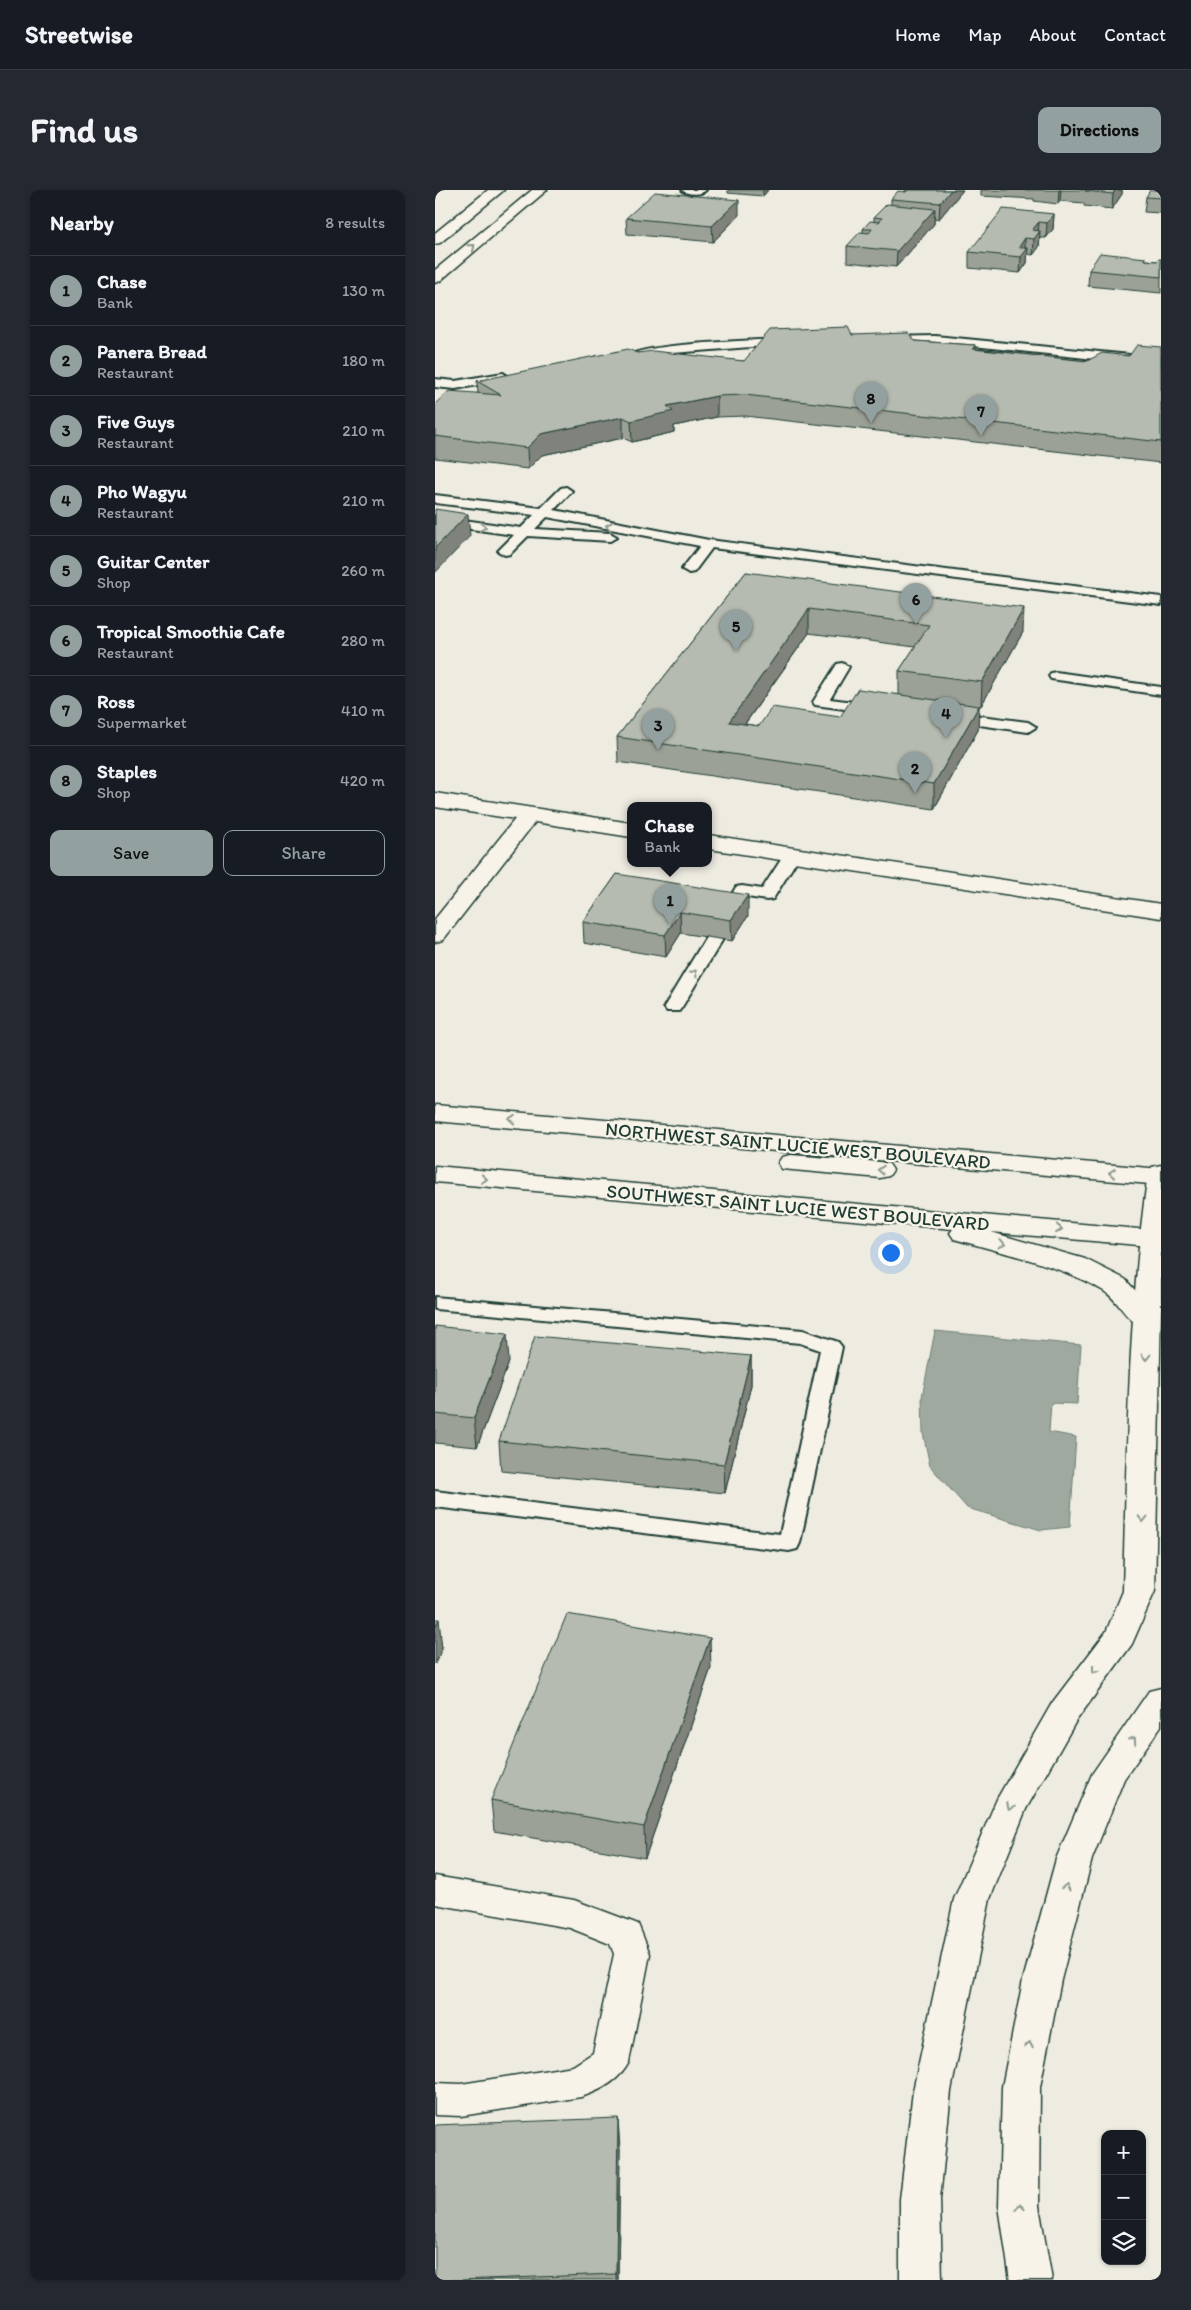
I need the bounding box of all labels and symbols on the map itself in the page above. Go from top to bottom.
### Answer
one-way arrow [467,243,476,252]
pin: 8 [855,382,887,423]
pin: 7 [965,395,997,436]
one-way arrow [479,521,488,531]
one-way arrow [605,521,614,532]
pin: 6 [900,583,932,624]
pin: 5 [720,610,752,651]
pin: 4 [930,697,962,738]
pin: 3 [642,709,674,750]
pin: 2 [899,752,931,793]
pin: 1 [654,884,686,925]
one-way arrow [687,969,697,978]
one-way arrow [507,1114,515,1125]
street label: NORTHWEST SAINT LUCIE WEST BOULEVARD [604,1117,992,1174]
one-way arrow [876,1165,884,1176]
one-way arrow [1108,1167,1116,1178]
one-way arrow [480,1173,488,1184]
street label: SOUTHWEST SAINT LUCIE WEST BOULEVARD [606,1179,990,1236]
one-way arrow [1055,1224,1063,1235]
one-way arrow [998,1238,1007,1249]
your location [878,1240,904,1266]
one-way arrow [1140,1353,1151,1361]
one-way arrow [1137,1516,1148,1524]
one-way arrow [1092,1664,1101,1674]
one-way arrow [1127,1736,1136,1746]
one-way arrow [1006,1802,1016,1811]
one-way arrow [1061,1884,1071,1892]
one-way arrow [1024,2041,1034,2050]
one-way arrow [1015,2203,1026,2211]

